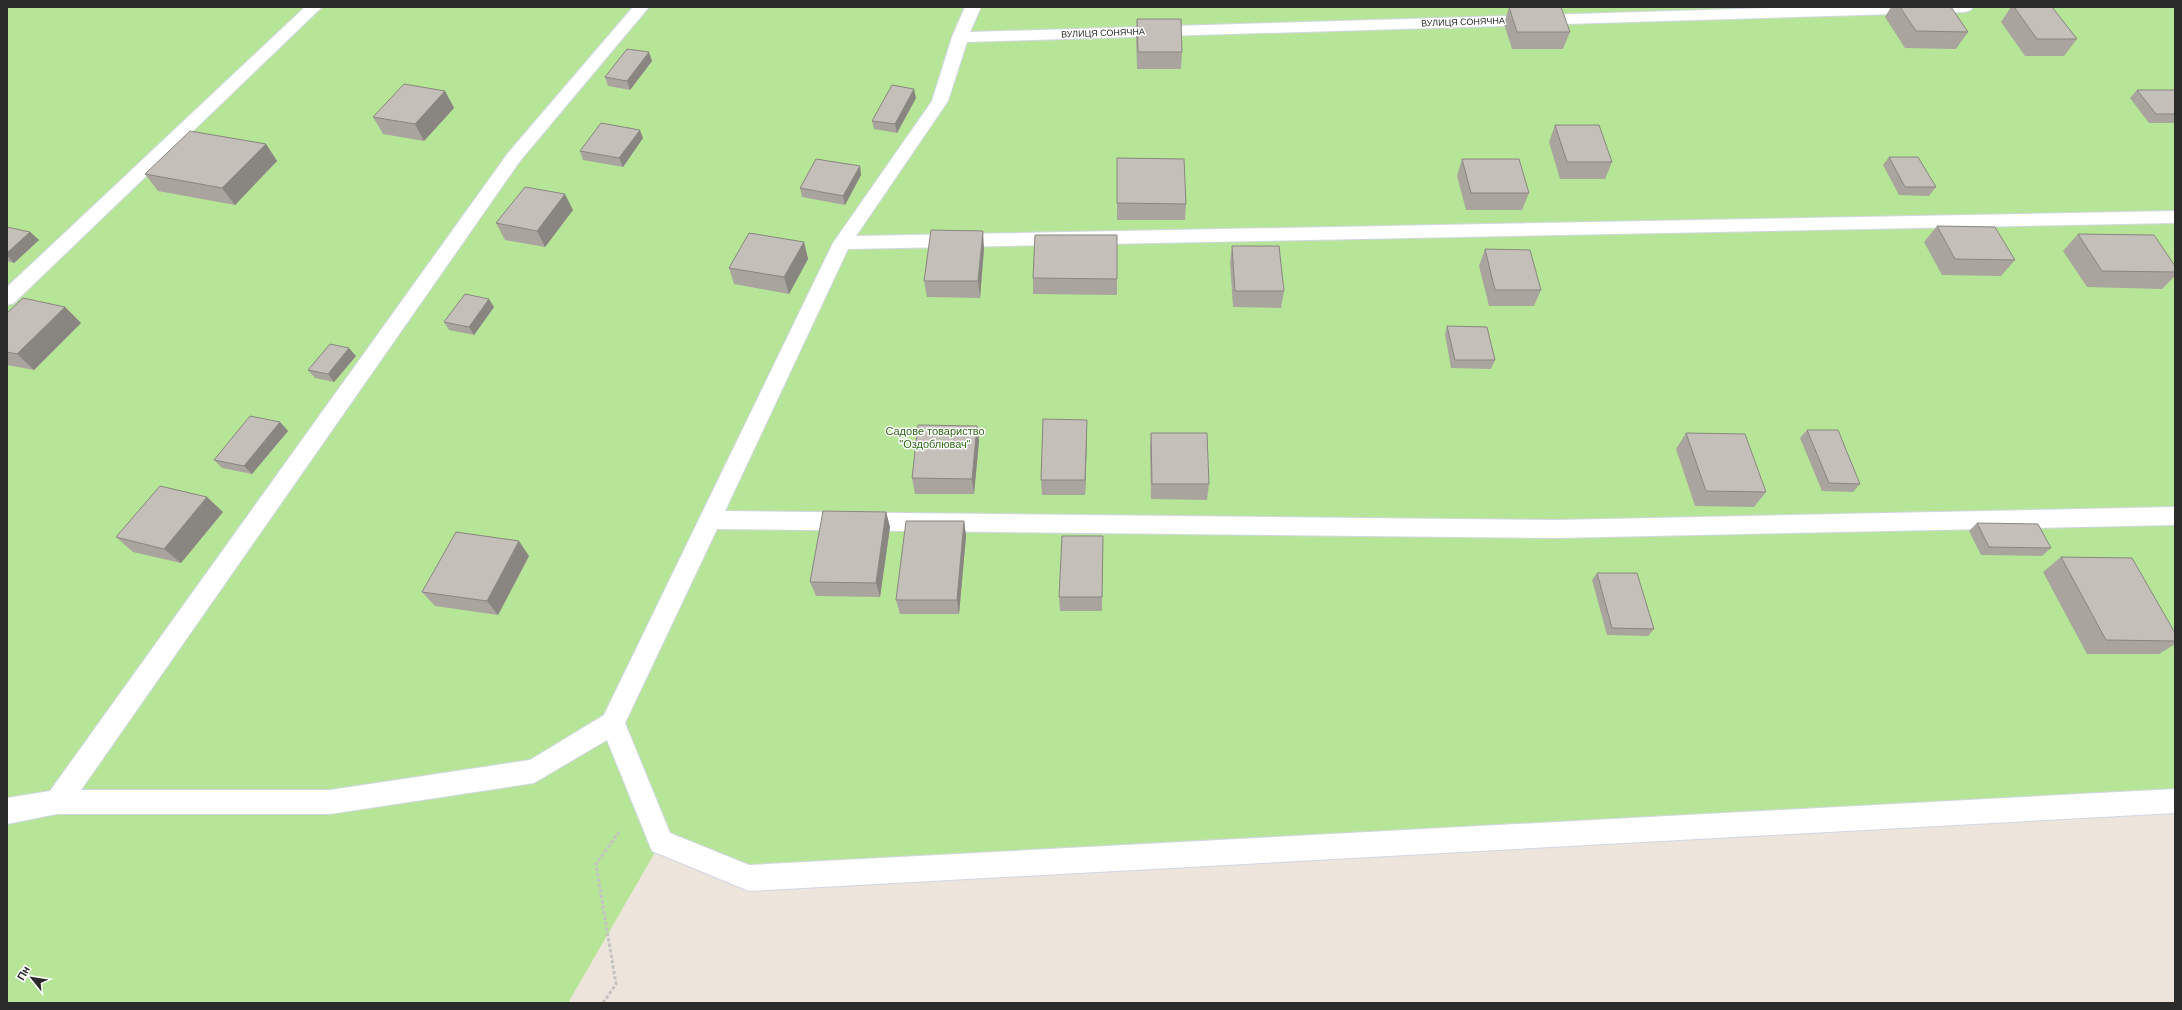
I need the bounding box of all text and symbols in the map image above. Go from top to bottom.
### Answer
street label: ВУЛИЦЯ СОНЯЧНА [1421,16,1505,28]
street label: ВУЛИЦЯ СОНЯЧНА [1061,27,1145,39]
park label: Садове товариство "Оздоблювач" [885,425,985,450]
north arrow [12,958,52,998]
text: Пн [15,964,32,982]

